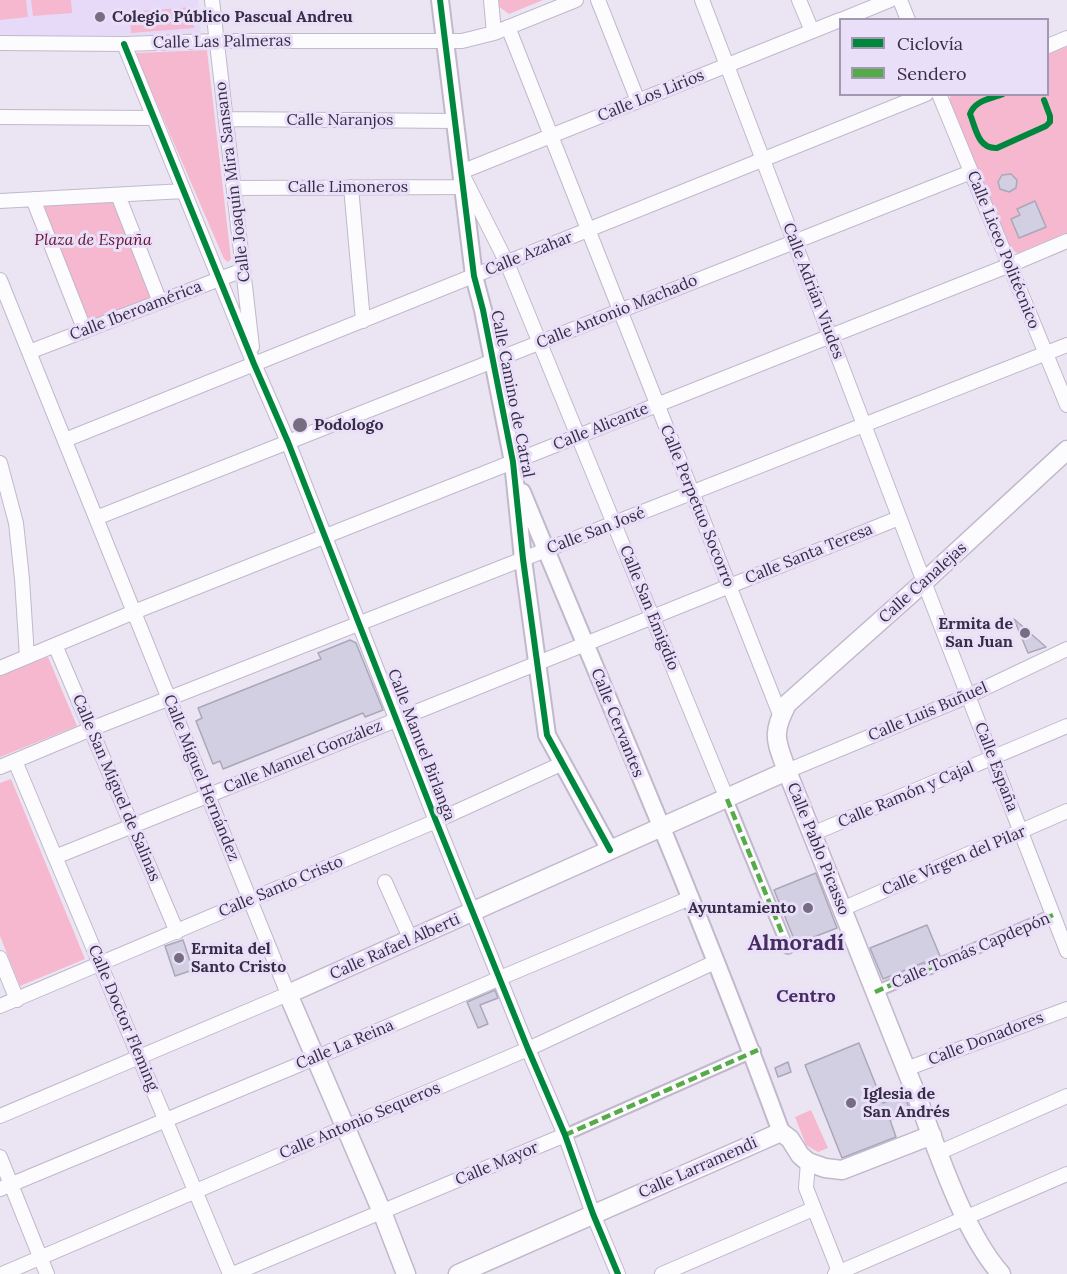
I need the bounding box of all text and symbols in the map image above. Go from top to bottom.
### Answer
place label: Colegio Público Pascual Andreu [112,7,353,27]
marker: Colegio Público Pascual Andreu [93,10,107,24]
legend [839,18,1049,96]
street label: Calle Las Palmeras [153,31,291,53]
text: Ciclovía [897,32,963,55]
text: Sendero [897,62,967,85]
street label: Calle Los Lirios [595,66,707,126]
street label: Calle Joaquín Mira Sansano [211,81,255,283]
street label: Calle Naranjos [286,110,394,130]
street label: Calle Liceo Politécnico [963,168,1043,332]
street label: Calle Limoneros [288,177,408,197]
street label: Calle Adrián Viudes [778,220,848,362]
street label: Calle Azahar [482,228,576,280]
park label: Plaza de España [34,230,152,250]
street label: Calle Antonio Machado [534,271,700,353]
street label: Calle Iberoamérica [67,277,205,345]
street label: Calle Camino de Catral [486,309,538,479]
street label: Calle Alicante [551,399,651,455]
place label: Podologo [314,415,383,435]
marker: Podologo [291,416,309,434]
street label: Calle Perpetuo Socorro [656,422,738,590]
street label: Calle San José [544,503,648,559]
street label: Calle Santa Teresa [742,520,876,588]
street label: Calle Canalejas [875,539,971,627]
street label: Calle San Emigdio [615,543,683,673]
place label: Ermita de San Juan [938,614,1013,652]
marker: Ermita de San Juan [1018,626,1032,640]
street label: Calle Manuel Birlanga [383,666,459,824]
street label: Calle Cervantes [586,666,648,780]
street label: Calle Luis Buñuel [866,678,990,746]
street label: Calle San Miguel de Salinas [68,692,164,884]
street label: Calle Miguel Hernández [159,692,243,864]
street label: Calle Manuel González [221,716,385,798]
street label: Calle España [970,720,1022,814]
street label: Calle Ramón y Cajal [835,758,977,832]
street label: Calle Pablo Picasso [783,780,853,918]
street label: Calle Virgen del Pilar [879,822,1029,900]
street label: Calle Santo Cristo [216,852,346,922]
place label: Ayuntamiento [688,898,796,918]
marker: Ayuntamiento [801,901,815,915]
street label: Calle Tomás Capdepón [889,909,1053,993]
street label: Calle Rafael Alberti [327,910,463,984]
district label: Almoradí [748,931,844,957]
place label: Ermita del Santo Cristo [191,939,286,977]
street label: Calle Doctor Fleming [84,942,162,1094]
marker: Ermita del Santo Cristo [172,951,186,965]
district label: Centro [776,986,836,1008]
street label: Calle Donadores [926,1008,1046,1070]
street label: Calle La Reina [293,1016,397,1074]
street label: Calle Antonio Sequeros [277,1078,443,1164]
place label: Iglesia de San Andrés [863,1084,950,1122]
marker: Iglesia de San Andrés [844,1096,858,1110]
street label: Calle Larramendi [636,1133,760,1203]
street label: Calle Mayor [453,1138,541,1190]

